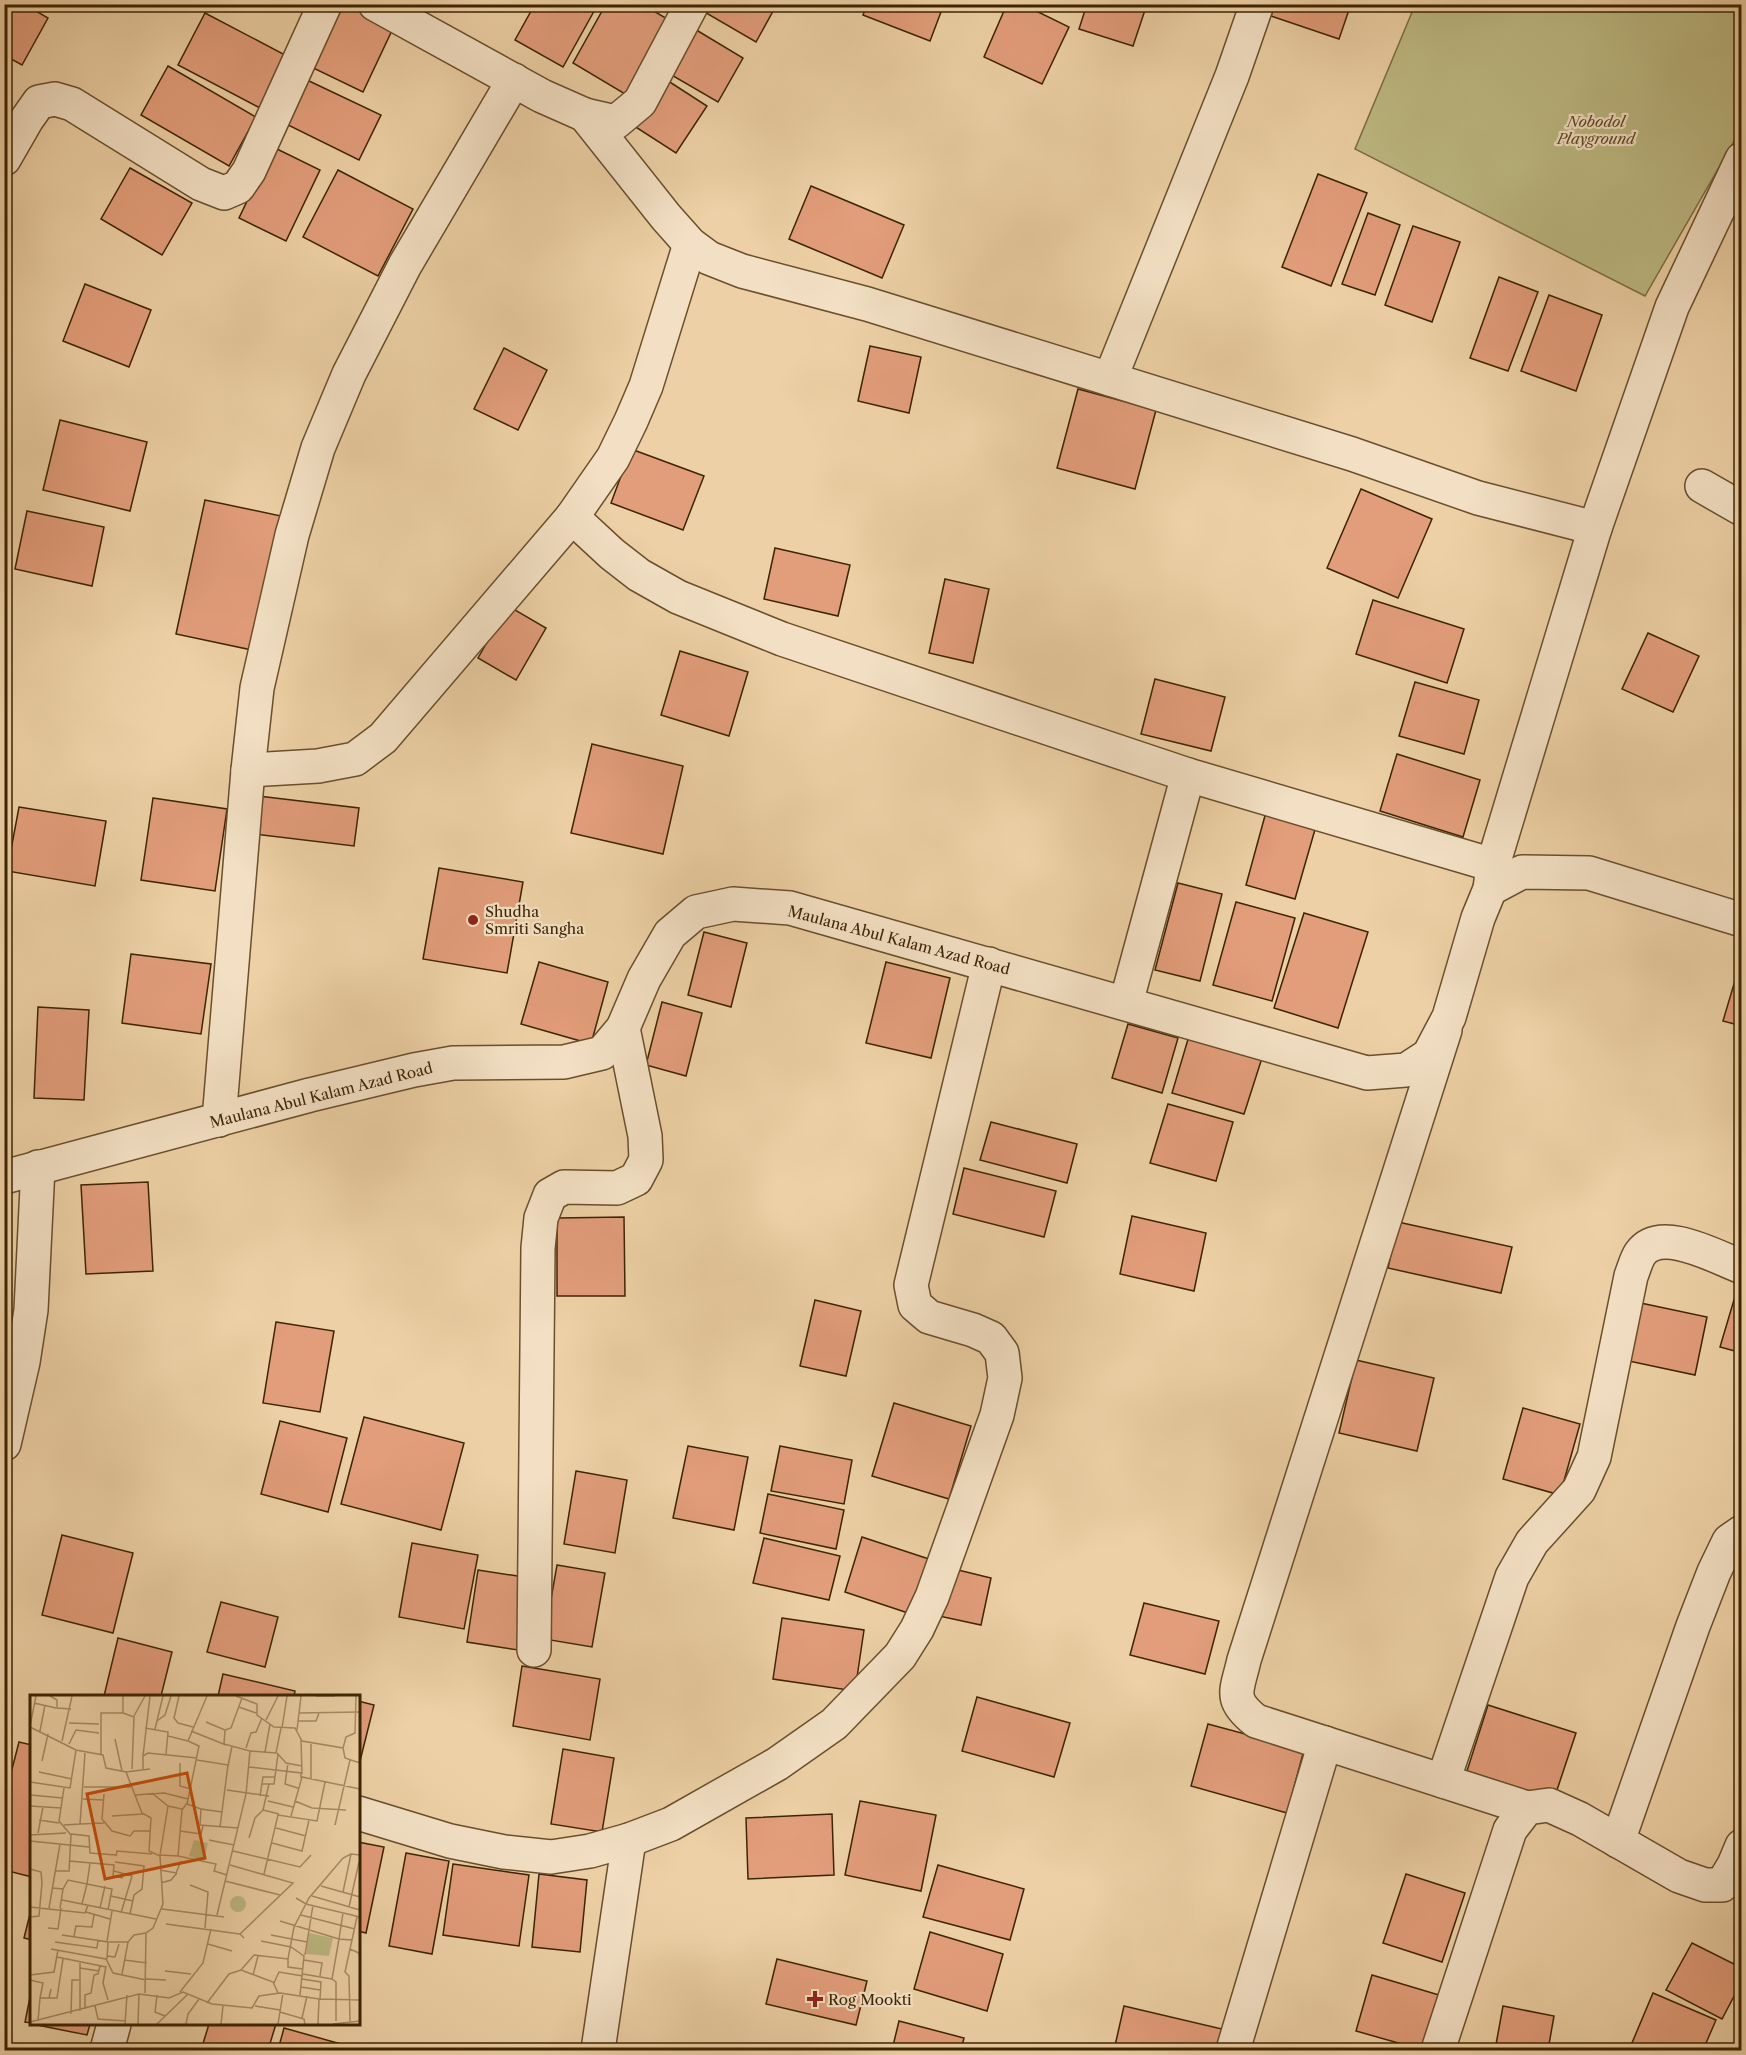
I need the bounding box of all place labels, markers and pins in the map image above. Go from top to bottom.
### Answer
place label: Shudha Smriti Sangha [485,902,584,938]
marker: Shudha Smriti Sangha [466,913,480,927]
marker: Rog Mookti [806,1990,824,2008]
place label: Rog Mookti [828,1990,912,2009]

